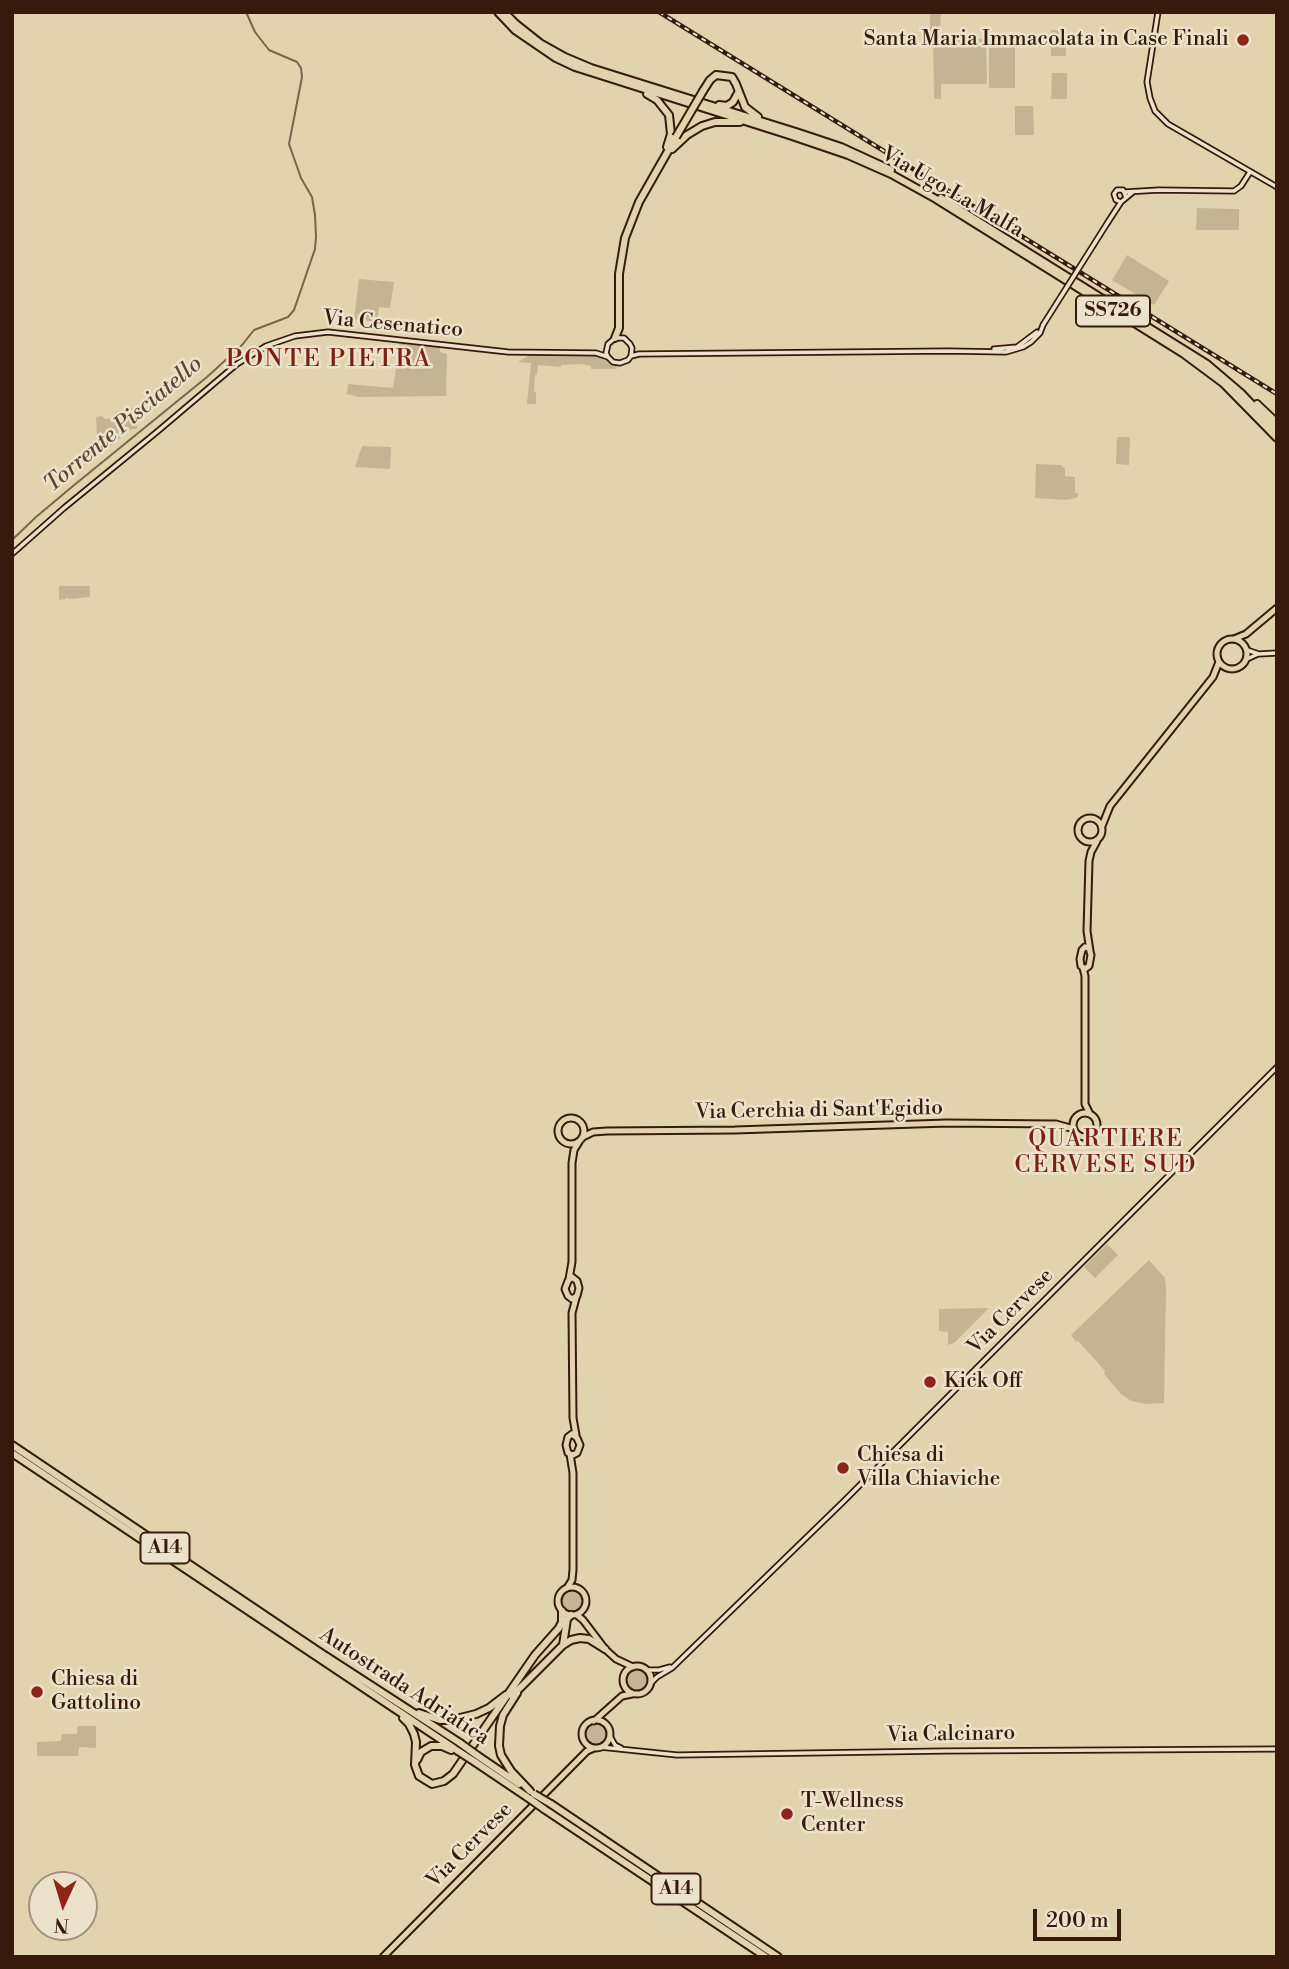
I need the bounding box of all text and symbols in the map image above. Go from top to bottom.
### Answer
place label: Santa Maria Immacolata in Case Finali [863,27,1229,53]
marker: Santa Maria Immacolata in Case Finali [1235,32,1251,48]
street label: Via Ugo La Malfa [876,142,1028,244]
road number: SS726 [1076,296,1150,326]
street label: Via Cesenatico [322,306,464,344]
district label: PONTE PIETRA [227,346,431,374]
water label: Torrente Pisciatello [39,351,209,499]
street label: Via Cerchia di Sant'Egidio [695,1096,943,1126]
district label: QUARTIERE CERVESE SUD [1016,1126,1196,1180]
street label: Via Cervese [963,1264,1059,1360]
place label: Kick Off [944,1369,1022,1395]
marker: Kick Off [922,1374,938,1390]
place label: Chiesa di Villa Chiaviche [857,1443,1000,1493]
marker: Chiesa di Villa Chiaviche [835,1460,851,1476]
road number: A14 [140,1532,190,1564]
street label: Autostrada Adriatica [314,1623,494,1751]
place label: Chiesa di Gattolino [51,1667,141,1717]
marker: Chiesa di Gattolino [29,1684,45,1700]
street label: Via Calcinaro [887,1721,1015,1749]
place label: T-Wellness Center [801,1789,904,1839]
street label: Via Cervese [422,1798,518,1894]
marker: T-Wellness Center [779,1806,795,1822]
north arrow [28,1871,98,1941]
road number: A14 [652,1873,700,1904]
scale bar [1037,1896,1124,1940]
text: 200 m [1046,1908,1109,1934]
text: N [53,1912,70,1937]

